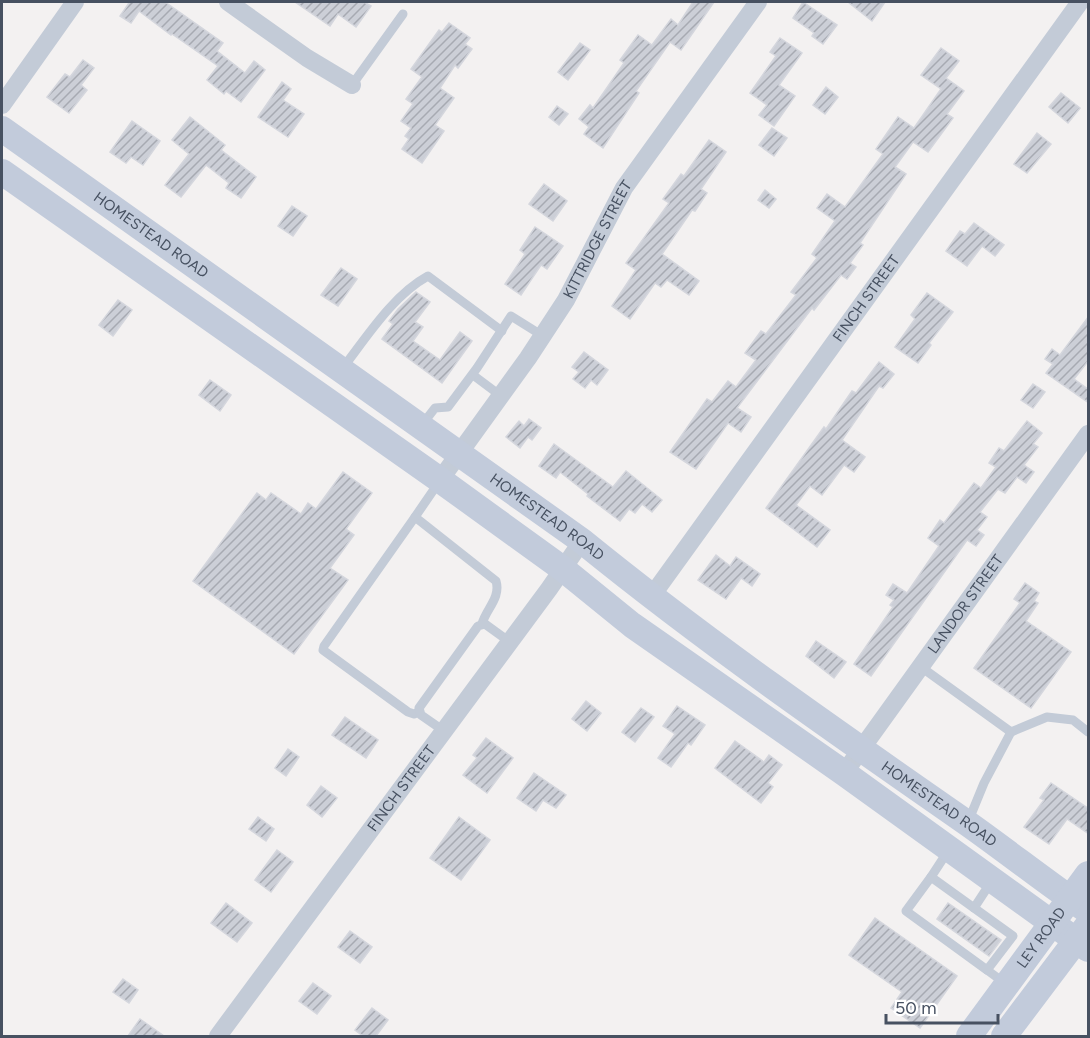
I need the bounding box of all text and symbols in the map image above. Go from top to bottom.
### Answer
street label: KITTRIDGE STREET [559,176,636,302]
street label: HOMESTEAD ROAD [90,188,212,282]
street label: FINCH STREET [829,251,904,345]
street label: HOMESTEAD ROAD [487,470,608,564]
street label: LANDOR STREET [924,551,1008,657]
street label: FINCH STREET [364,741,439,835]
street label: HOMESTEAD ROAD [878,757,1000,851]
street label: LEY ROAD [1013,904,1069,972]
scale bar [886,987,998,1025]
text: 50 m [895,997,937,1019]

